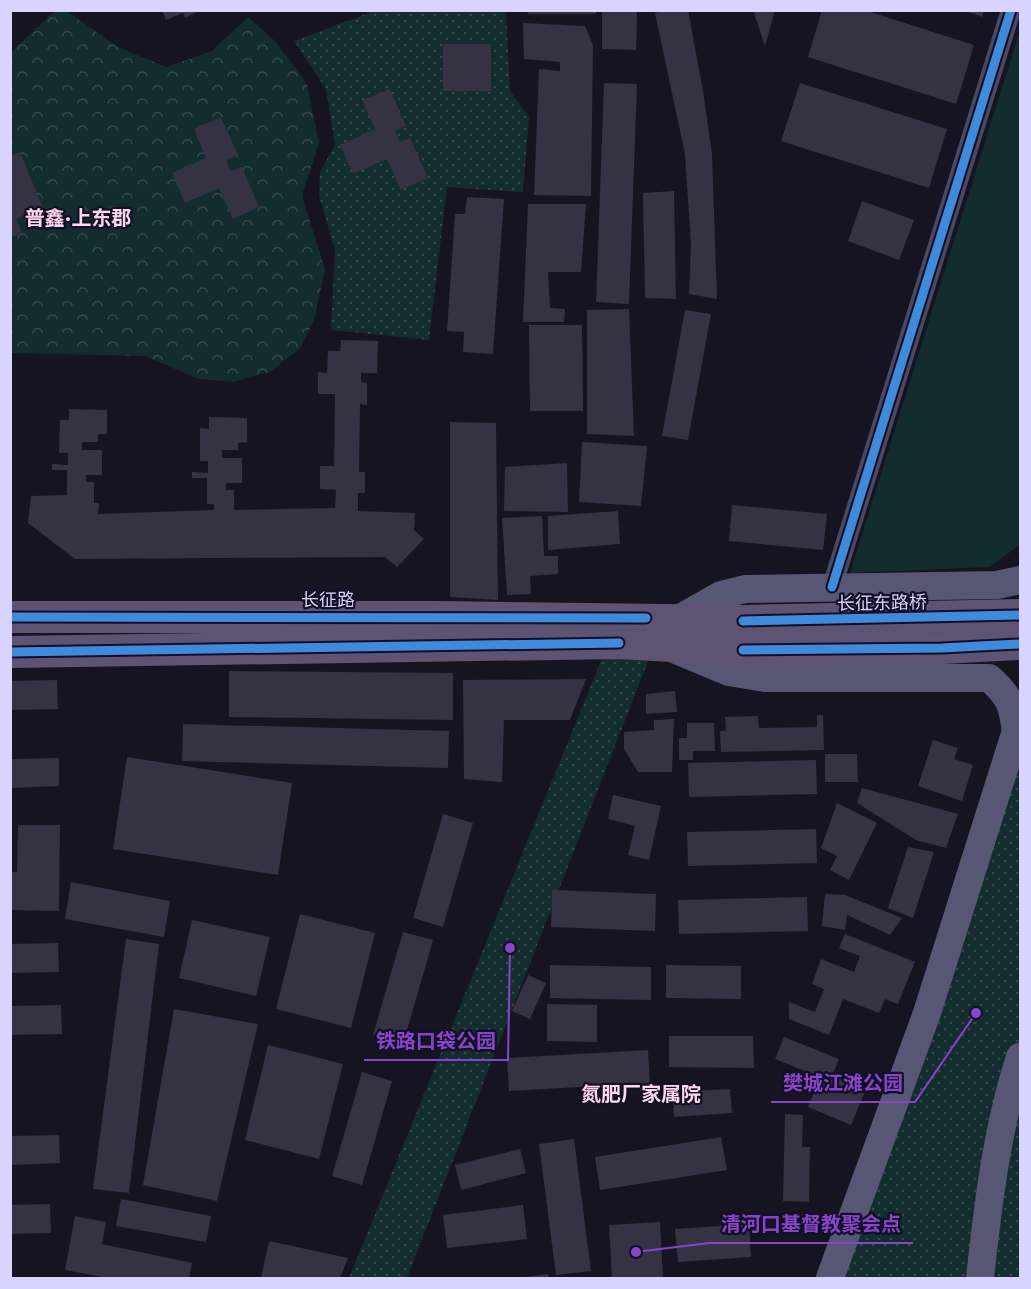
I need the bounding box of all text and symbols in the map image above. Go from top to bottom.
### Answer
district label: 普鑫·上东郡 [25,205,131,229]
street label: 长征路 [301,588,355,610]
street label: 长征东路桥 [837,590,927,614]
callout: 铁路口袋公园 [364,1022,508,1060]
text: 铁路口袋公园 [376,1028,496,1052]
callout: 樊城江滩公园 [771,1064,915,1102]
text: 樊城江滩公园 [783,1070,903,1094]
district label: 氮肥厂家属院 [581,1081,701,1105]
callout: 清河口基督教聚会点 [709,1205,913,1243]
text: 清河口基督教聚会点 [721,1211,901,1235]

